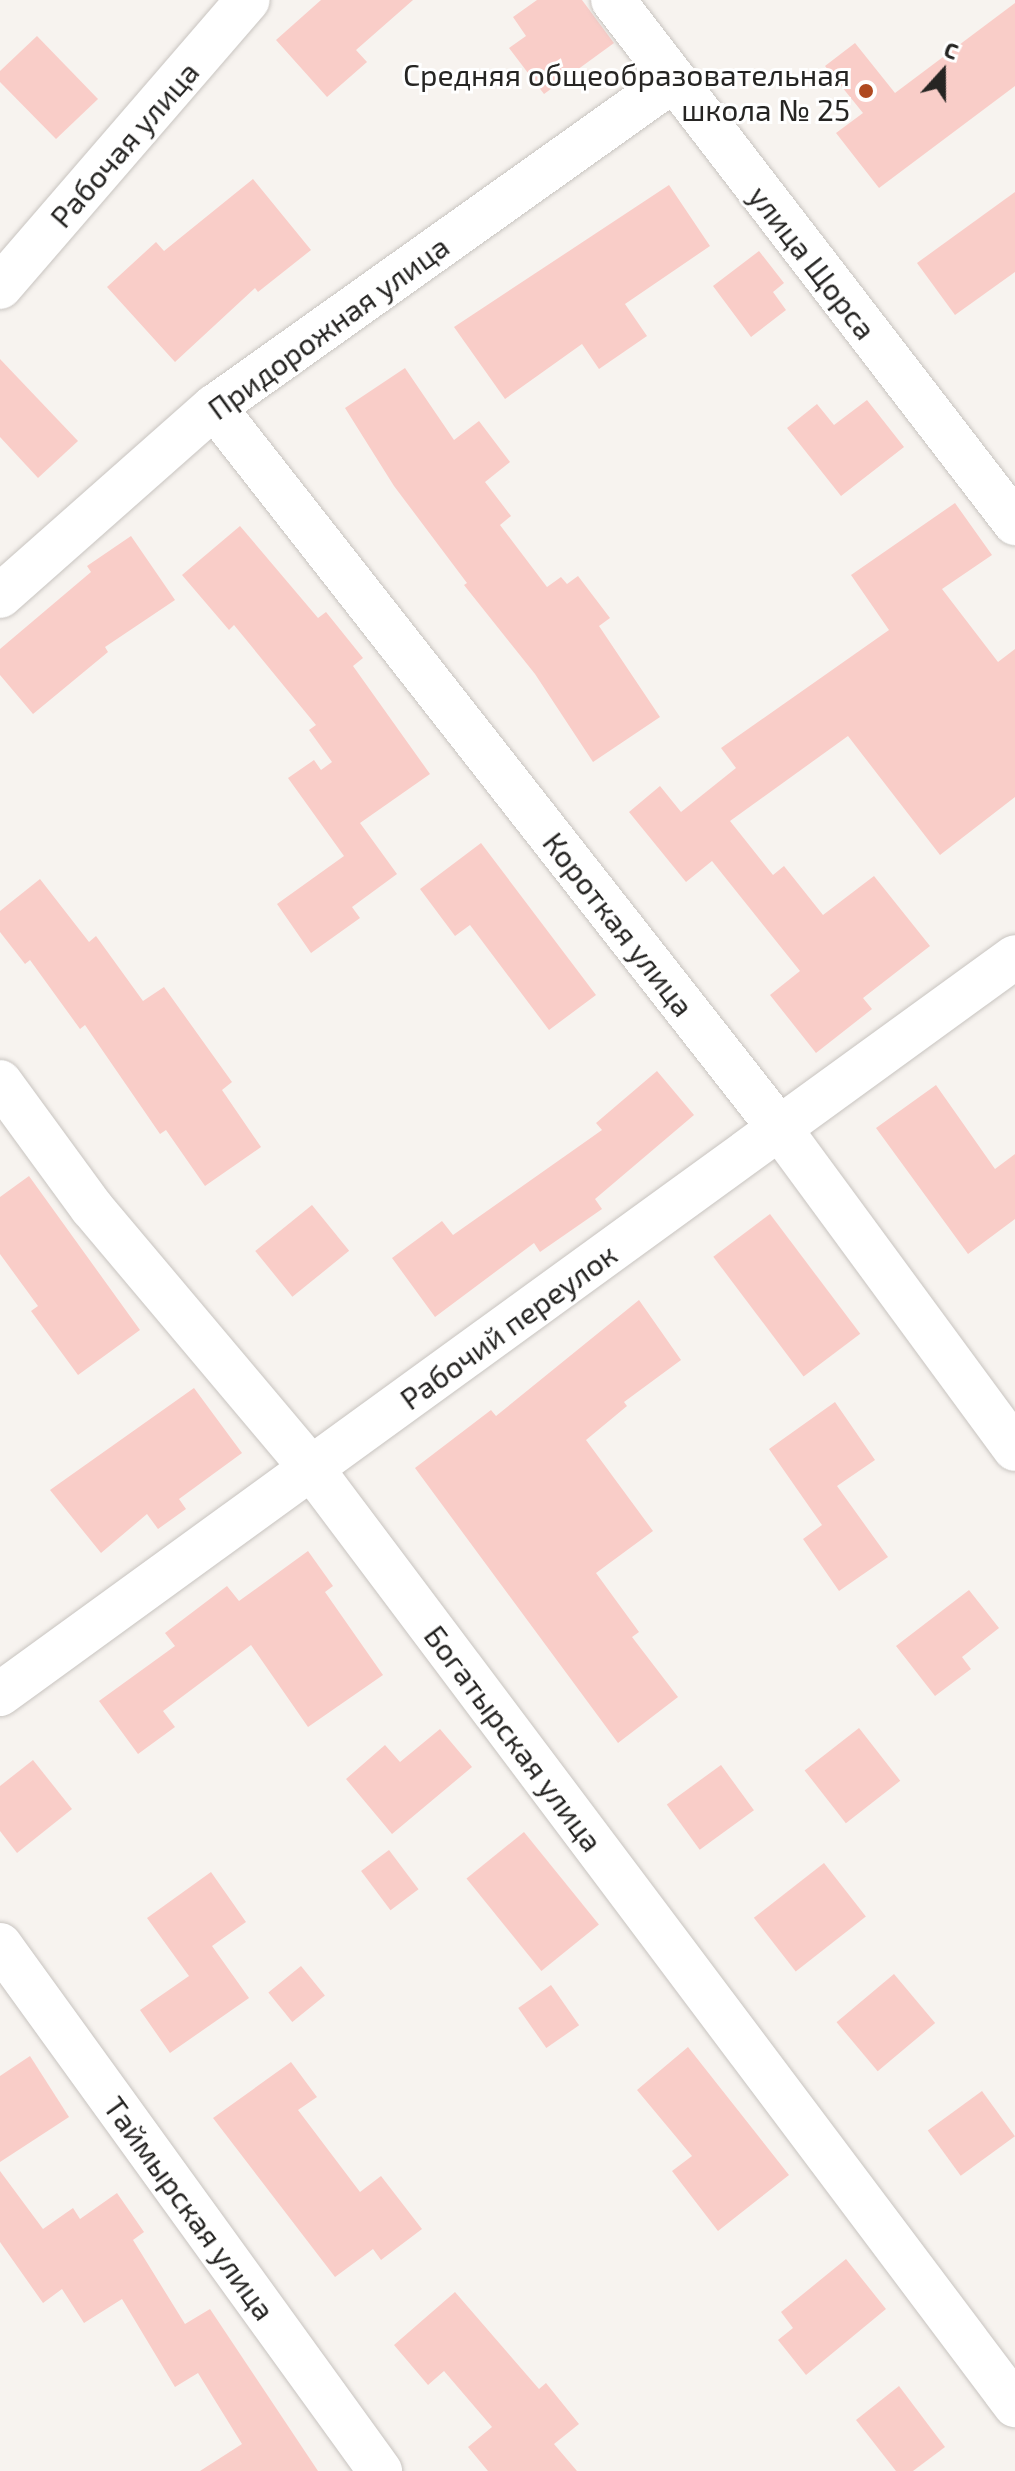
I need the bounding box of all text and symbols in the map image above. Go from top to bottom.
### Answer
north arrow [903,32,983,112]
text: С [941,35,962,64]
street label: Рабочая улица [42,54,206,234]
place label: Средняя общеобразовательная школа № 25 [403,56,850,126]
marker: Средняя общеобразовательная школа № 25 [857,82,875,100]
street label: улица Щорса [742,178,884,346]
street label: Придорожная улица [201,228,455,426]
street label: Короткая улица [536,825,702,1023]
street label: Рабочий переулок [393,1235,623,1417]
street label: Богатырская улица [417,1618,611,1858]
street label: Таймырская улица [97,2089,283,2327]

